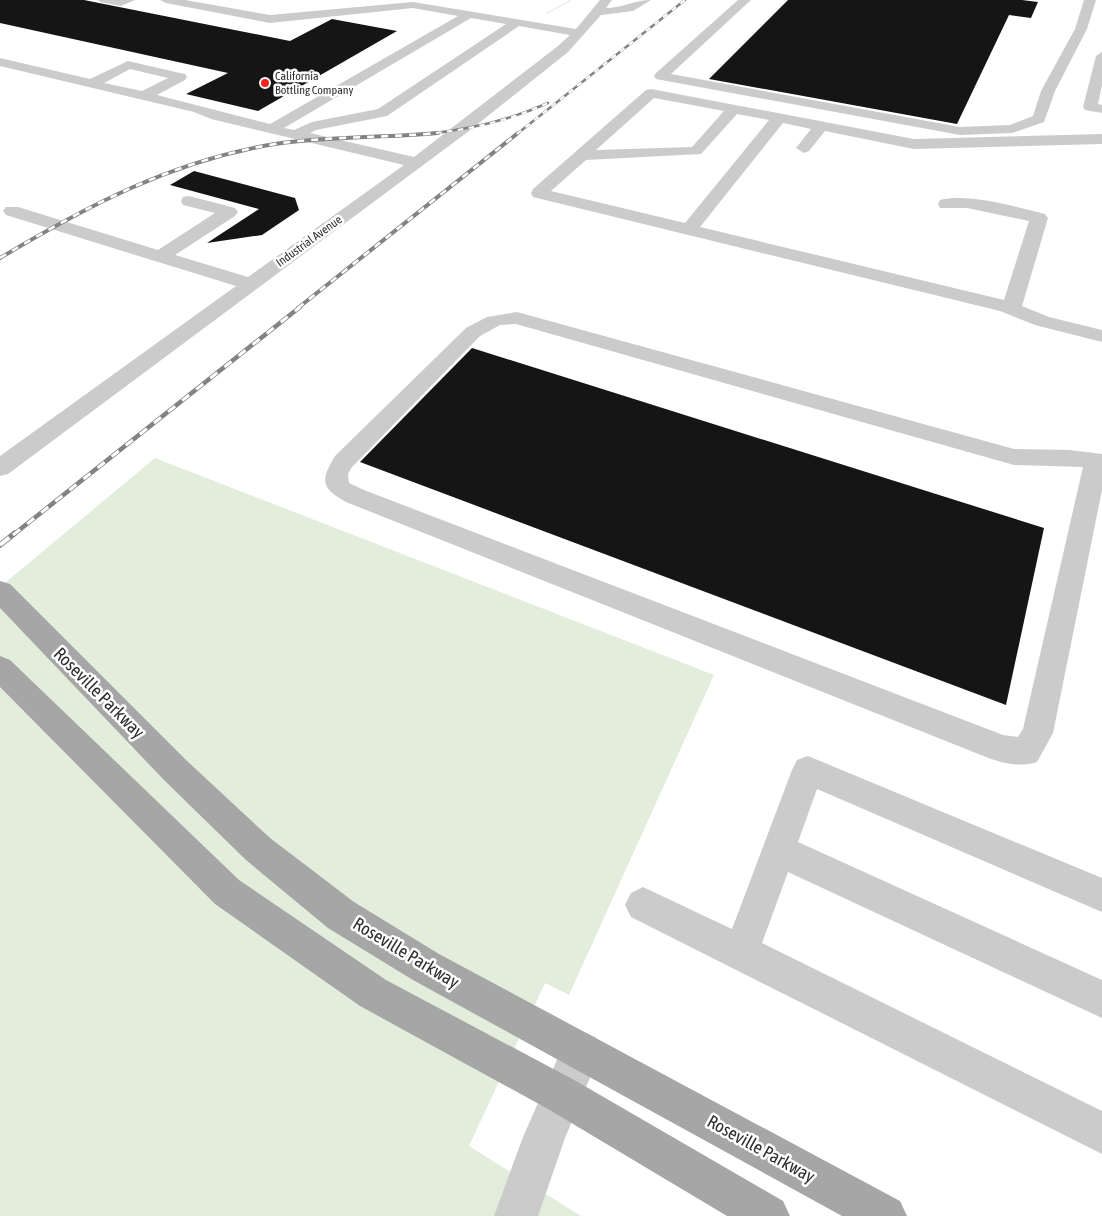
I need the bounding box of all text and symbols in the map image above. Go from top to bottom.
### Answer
place label: California Bottling Company [275,69,354,97]
marker: California Bottling Company [259,77,271,89]
street label: Industrial Avenue [273,212,345,270]
street label: Roseville Parkway [50,643,149,742]
street label: Roseville Parkway [350,913,463,992]
street label: Roseville Parkway [704,1110,819,1187]

